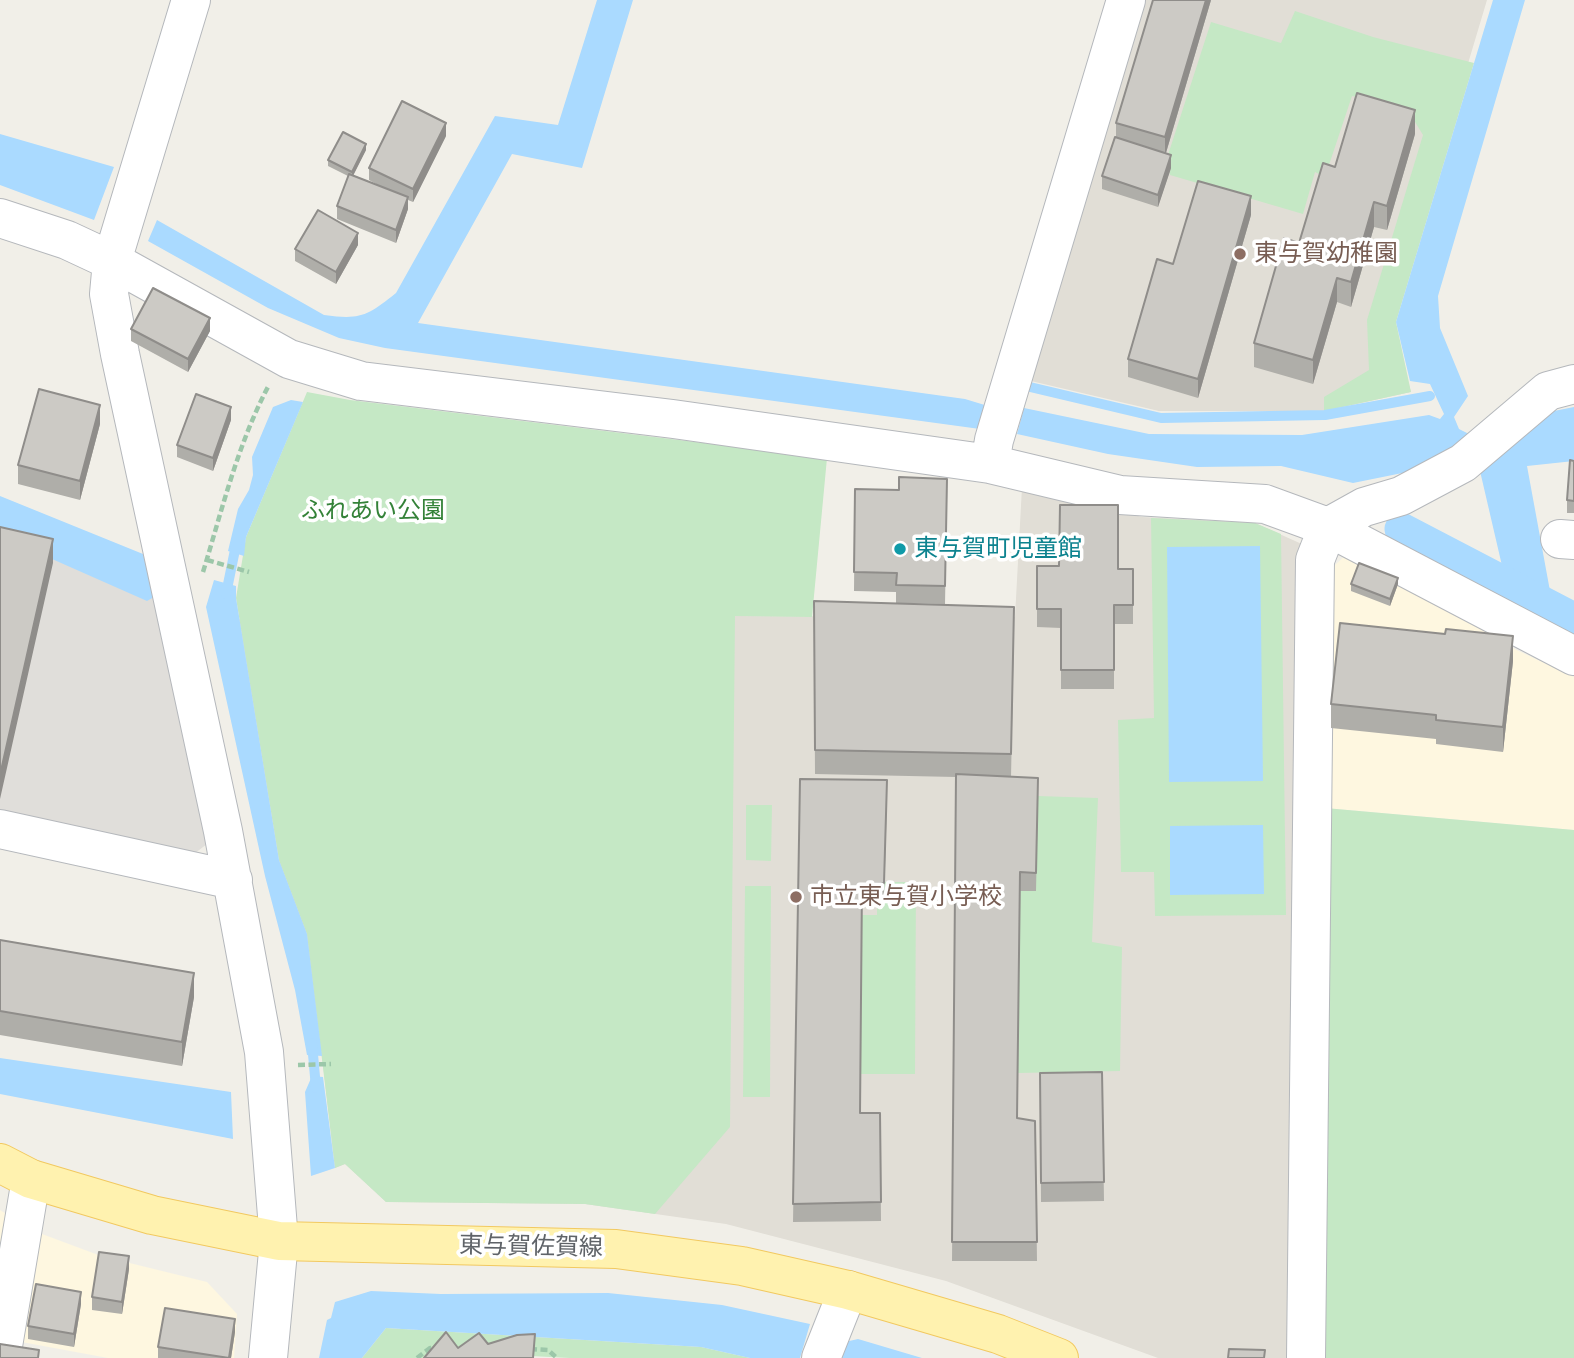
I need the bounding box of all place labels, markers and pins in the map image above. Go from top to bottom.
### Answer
place label: 東与賀幼稚園 [1254,240,1398,268]
marker: 東与賀幼稚園 [1232,246,1248,262]
place label: 東与賀町児童館 [914,535,1082,563]
marker: 東与賀町児童館 [892,541,908,557]
place label: 市立東与賀小学校 [810,883,1002,911]
marker: 市立東与賀小学校 [788,889,804,905]

